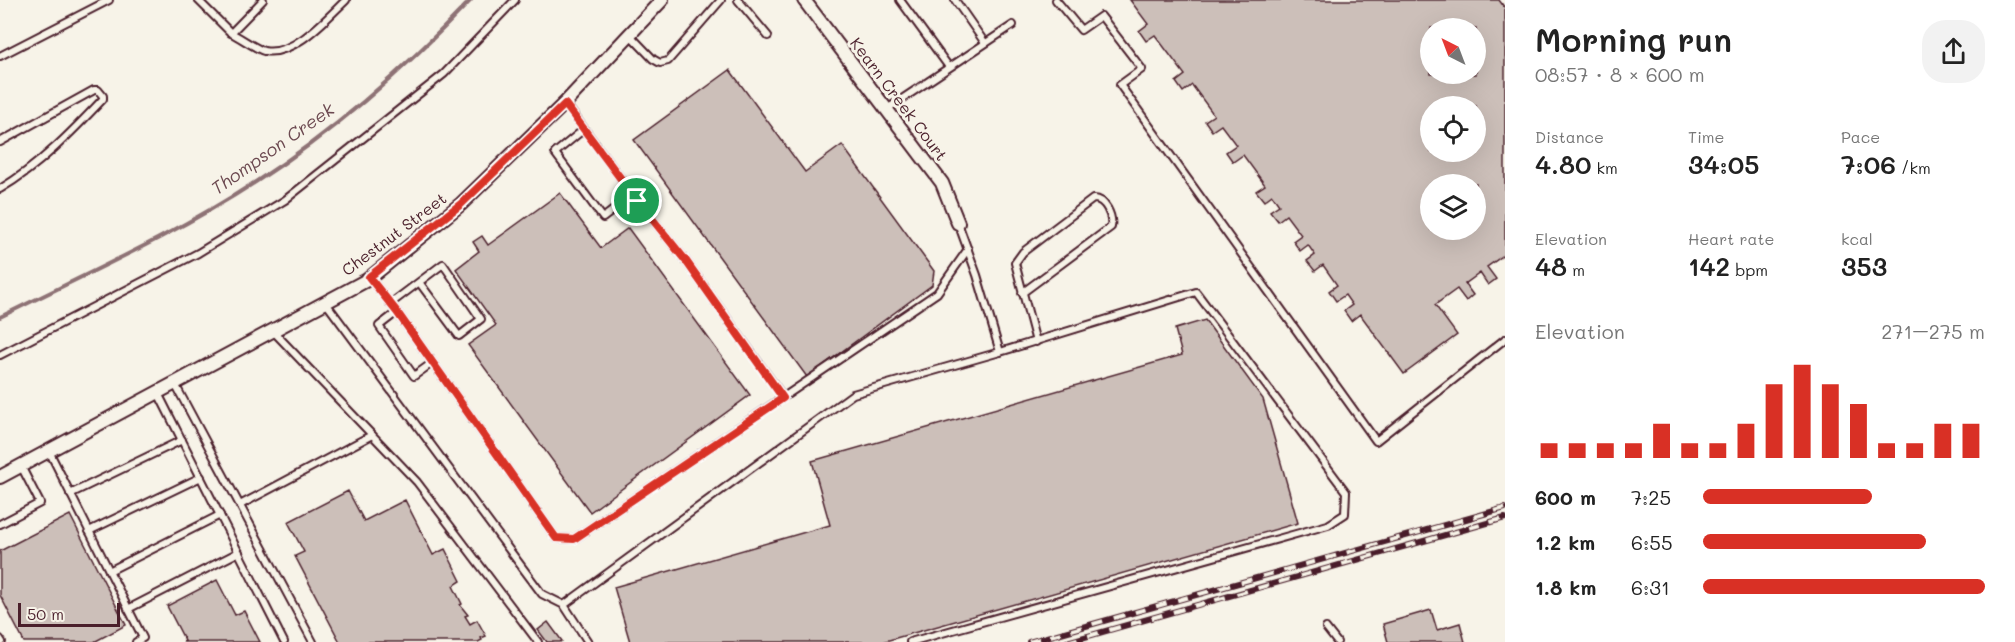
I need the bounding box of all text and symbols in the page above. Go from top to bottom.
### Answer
text: Morning run [1535,17,1732,60]
north arrow [1420,18,1486,84]
map controls [1420,18,1486,240]
button: share [1922,20,1985,83]
street label: Kearn Creek Court [846,33,953,165]
text: 08:57 · 8 × 600 m [1535,61,1705,87]
water label: Thompson Creek [206,96,339,200]
button: locate [1420,96,1486,162]
text: Distance [1535,126,1604,147]
text: Time [1688,126,1724,147]
text: Pace [1841,126,1880,147]
text: 4.80 [1535,147,1591,181]
text: 34:05 [1688,147,1759,181]
text: 7:06 [1841,147,1896,181]
text: km [1591,157,1618,178]
text: /km [1896,157,1931,178]
button: layers [1420,174,1486,240]
pin [611,175,662,226]
icon: arrive [620,184,653,217]
street label: Chestnut Street [337,187,450,280]
text: Elevation [1535,228,1607,249]
text: Heart rate [1688,228,1774,249]
text: kcal [1841,228,1873,249]
text: 48 [1535,249,1567,283]
text: 142 [1688,249,1730,283]
text: 353 [1841,249,1887,283]
text: m [1567,259,1585,280]
text: bpm [1730,259,1768,280]
text: Elevation [1535,318,1625,344]
text: 271–275 m [1881,318,1985,344]
text: 600 m [1535,484,1596,510]
text: 7:25 [1631,484,1671,510]
text: 1.2 km [1535,529,1595,555]
text: 6:55 [1631,529,1673,555]
text: 1.8 km [1535,574,1596,600]
text: 6:31 [1631,574,1670,600]
scale bar [18,600,120,628]
text: 50 m [27,603,64,624]

